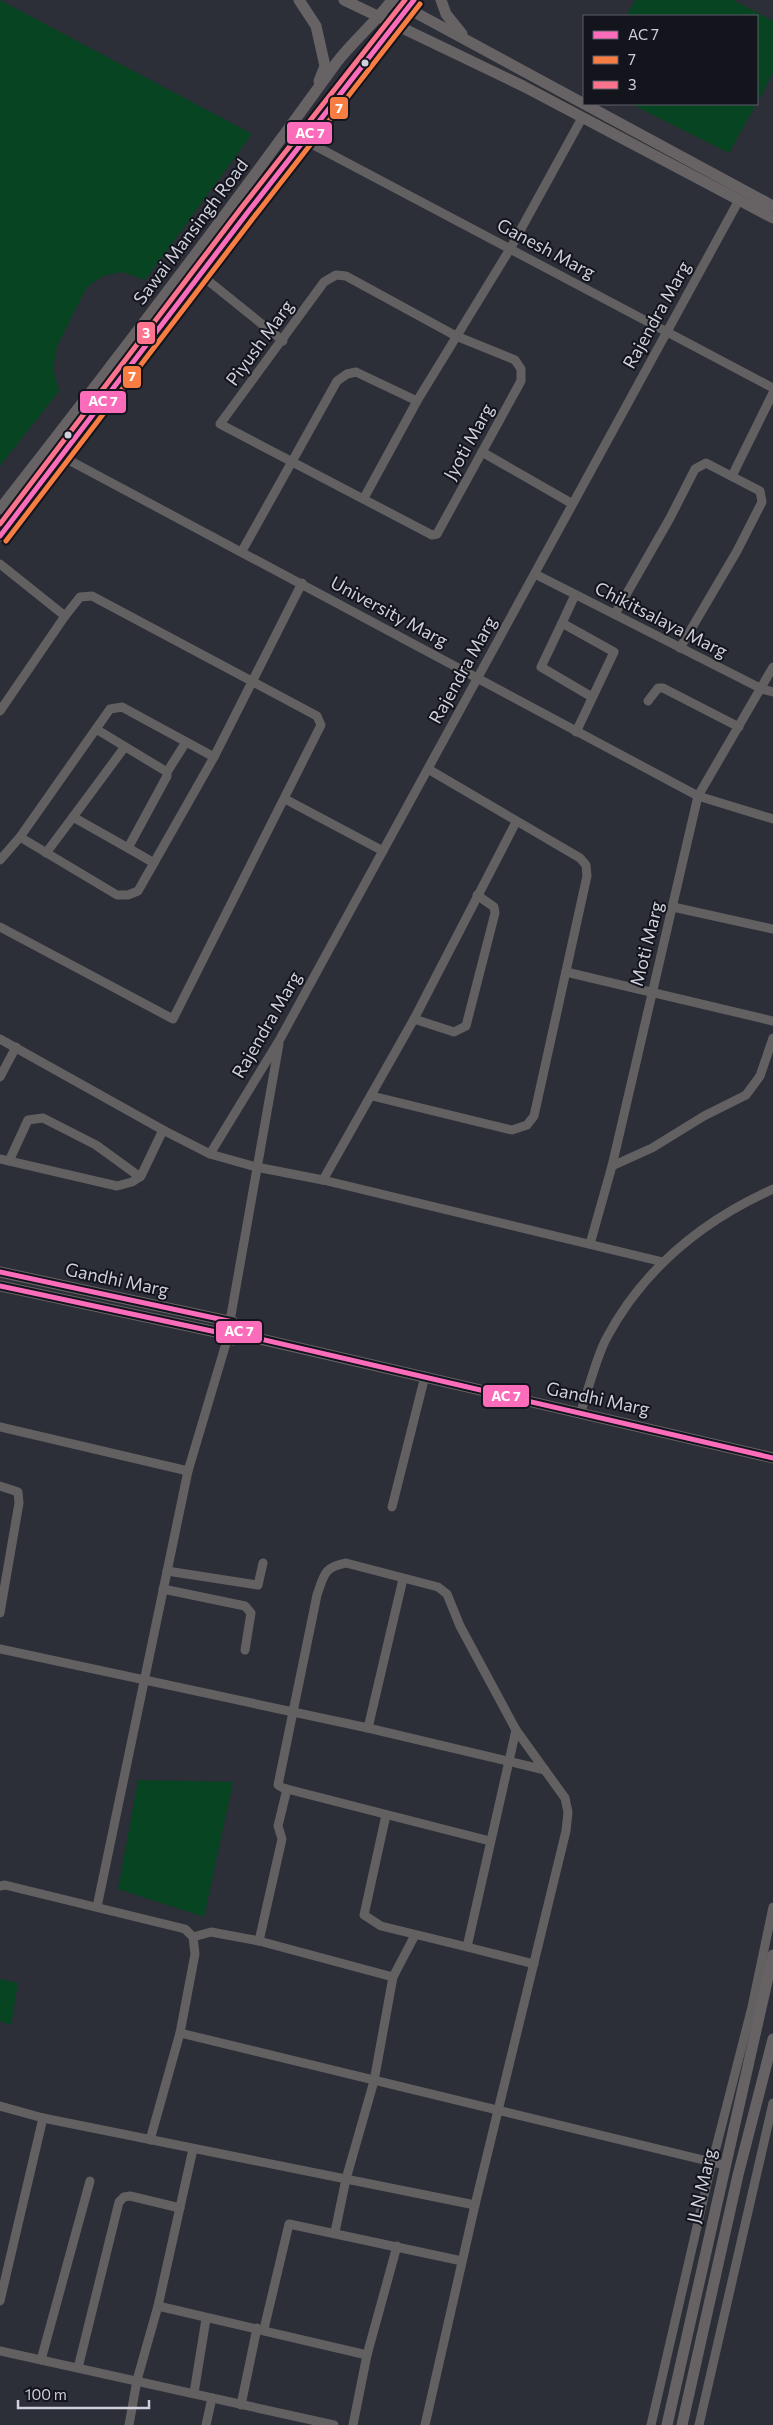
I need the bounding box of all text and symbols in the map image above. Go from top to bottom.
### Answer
legend [583,15,758,105]
text: AC 7 [628,25,659,43]
text: 7 [628,50,636,68]
unlabelled marker [360,58,370,68]
text: 3 [628,75,637,93]
line badge: 7 [329,96,349,120]
text: 7 [335,99,343,116]
line badge: AC 7 [286,121,333,145]
text: AC 7 [295,124,325,141]
street label: Sawai Mansingh Road [128,154,252,309]
street label: Ganesh Marg [494,213,599,283]
street label: Rajendra Marg [618,257,695,372]
street label: Piyush Marg [221,295,298,390]
line badge: 3 [136,321,156,345]
text: 3 [142,324,150,341]
line badge: 7 [122,365,142,389]
text: 7 [128,367,136,384]
line badge: AC 7 [79,390,127,414]
text: AC 7 [88,392,118,409]
street label: Jyoti Marg [438,399,498,483]
unlabelled marker [63,430,73,440]
street label: University Marg [327,571,452,651]
street label: Chikitsalaya Marg [591,576,732,662]
street label: Rajendra Marg [424,612,501,727]
street label: Moti Marg [625,899,667,988]
street label: Rajendra Marg [227,967,306,1082]
street label: Gandhi Marg [64,1257,171,1301]
line badge: AC 7 [215,1320,263,1344]
text: AC 7 [224,1322,254,1339]
street label: Gandhi Marg [545,1376,652,1420]
line badge: AC 7 [482,1384,530,1408]
text: AC 7 [491,1387,521,1404]
street label: JLN Marg [682,2146,720,2225]
scale bar [18,2378,149,2410]
text: 100 m [25,2385,67,2403]

